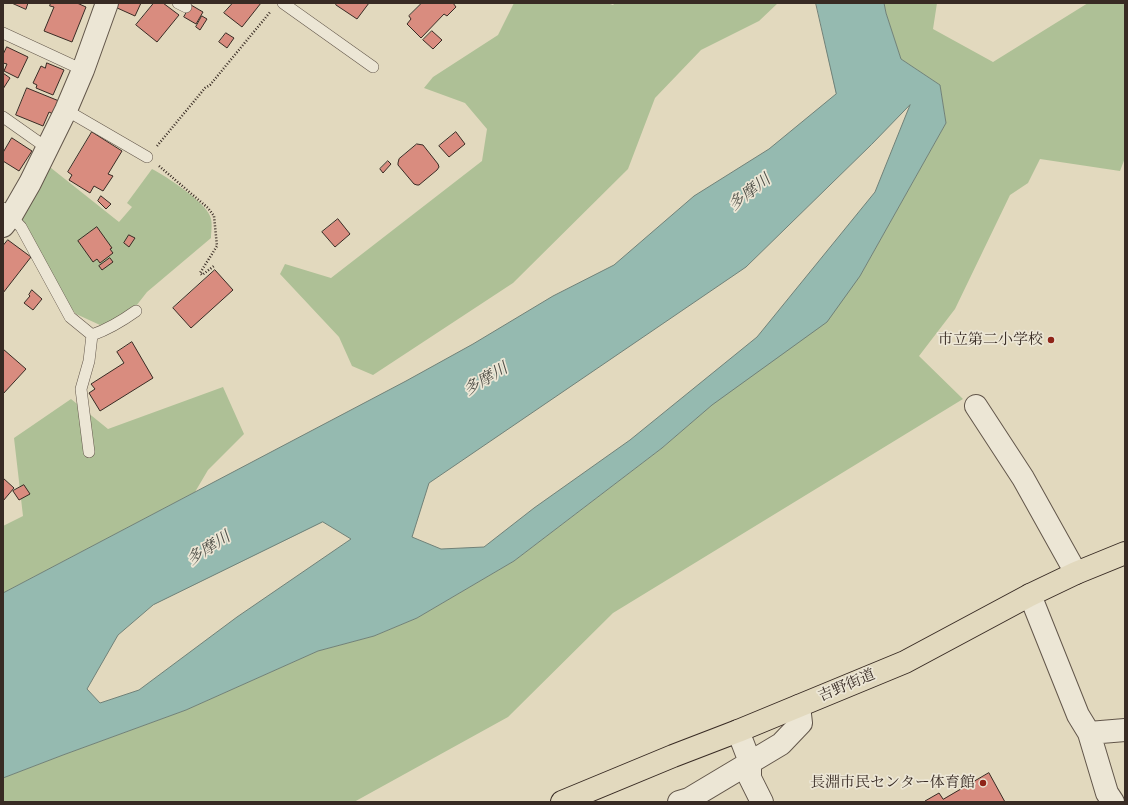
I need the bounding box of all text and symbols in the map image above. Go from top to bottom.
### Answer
water label: 多摩川 [725,171,775,215]
place label: 市立第二小学校 [938,331,1043,349]
marker: 市立第二小学校 [1046,335,1056,345]
water label: 多摩川 [460,359,512,401]
water label: 多摩川 [184,528,234,570]
street label: 吉野街道 [816,666,878,706]
place label: 長淵市民センター体育館 [810,774,975,792]
marker: 長淵市民センター体育館 [978,778,988,788]

